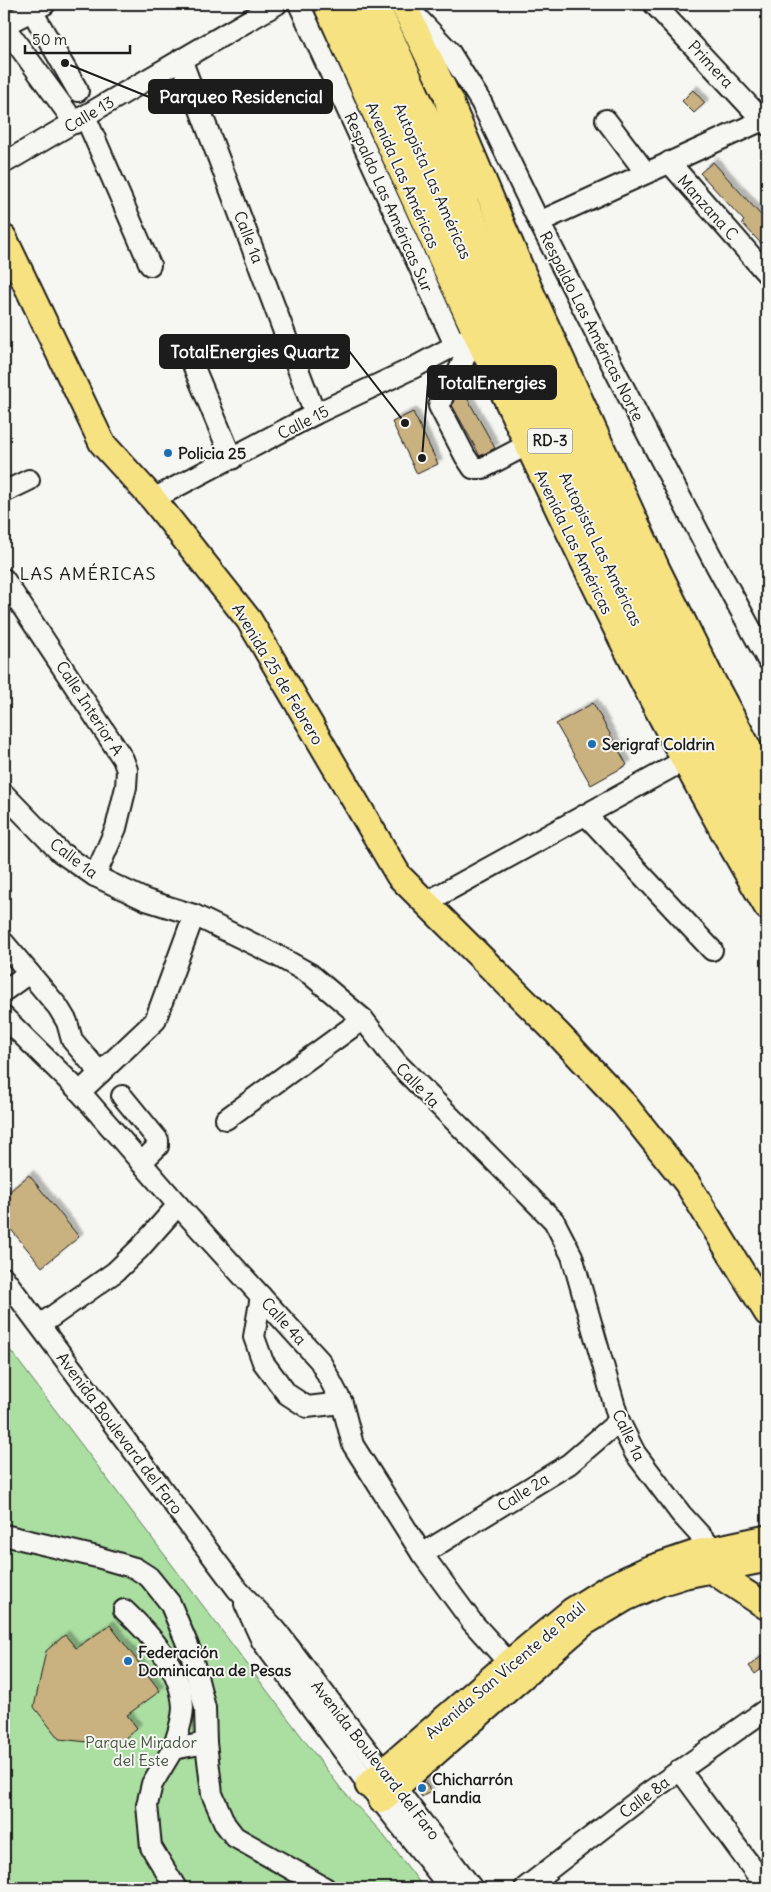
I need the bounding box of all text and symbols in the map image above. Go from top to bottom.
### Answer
scale bar [25,22,130,54]
text: 50 m [32,30,67,49]
street label: Primera [684,36,738,92]
callout: Parqueo Residencial [149,80,332,113]
text: Parqueo Residencial [159,85,323,108]
street label: Calle 13 [60,91,118,137]
street label: Avenida Las Américas [362,99,444,251]
street label: Autopista Las Américas [390,100,476,262]
street label: Respaldo Las Américas Sur [340,109,438,295]
street label: Manzana C [674,170,742,244]
street label: Calle 1a [230,208,268,266]
street label: Respaldo Las Américas Norte [535,228,649,424]
callout: TotalEnergies Quartz [160,335,349,368]
text: TotalEnergies Quartz [171,340,340,363]
callout: TotalEnergies [428,366,556,399]
text: TotalEnergies [438,371,546,394]
street label: Calle 15 [274,401,332,443]
road number: RD-3 [528,428,572,454]
place label: Policia 25 [178,443,246,463]
marker: Policia 25 [162,447,174,459]
street label: Avenida Las Américas [530,467,618,617]
street label: Autopista Las Américas [555,469,647,629]
district label: LAS AMÉRICAS [20,562,156,585]
street label: Avenida 25 de Febrero [228,600,328,748]
street label: Calle Interior A [52,657,128,759]
place label: Serigraf Coldrin [602,734,715,755]
marker: Serigraf Coldrin [586,738,598,750]
street label: Calle 1a [46,834,102,882]
street label: Calle 1a [392,1058,444,1112]
street label: Calle 4a [257,1293,311,1349]
street label: Avenida Boulevard del Faro [53,1348,187,1518]
street label: Calle 1a [608,1406,650,1464]
street label: Calle 2a [494,1468,552,1516]
street label: Avenida San Vicente de Paúl [421,1597,589,1743]
place label: Federación Dominicana de Pesas [138,1642,291,1680]
marker: Federación Dominicana de Pesas [122,1655,134,1667]
street label: Avenida Boulevard del Faro [307,1676,445,1844]
park label: Parque Mirador del Este [85,1732,198,1770]
place label: Chicharrón Landia [432,1769,513,1807]
street label: Calle 8a [615,1772,673,1822]
marker: Chicharrón Landia [416,1782,428,1794]

